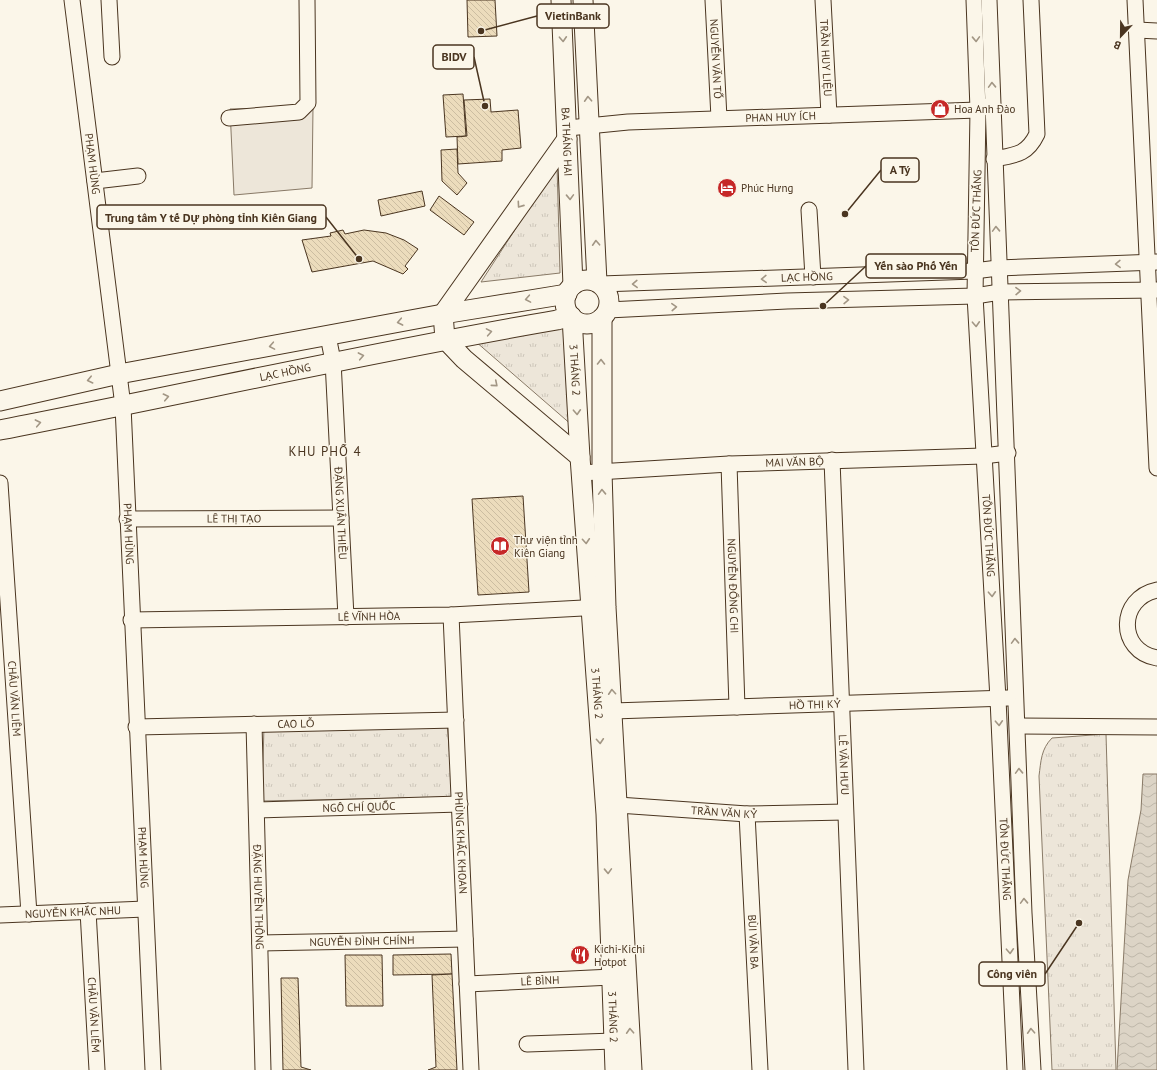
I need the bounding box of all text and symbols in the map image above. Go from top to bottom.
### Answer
callout: VietinBank [537,4,609,28]
text: VietinBank [544,8,601,23]
north arrow [1101,16,1141,56]
street label: NGUYỄN VĂN TỐ [707,19,725,99]
street label: TRẦN HUY LIỆU [817,19,835,97]
one-way arrow [559,36,568,42]
one-way arrow [972,36,980,42]
text: B [1111,37,1123,53]
callout: BIDV [433,45,474,69]
text: BIDV [441,49,467,64]
one-way arrow [987,82,996,88]
one-way arrow [584,96,593,102]
shop icon: Hoa Anh Đào [929,98,951,120]
place label: Hoa Anh Đào [954,102,1015,116]
street label: BA THÁNG HAI [559,107,575,177]
street label: PHAN HUY ÍCH [745,109,816,125]
street label: PHẠM HÙNG [82,132,103,195]
callout: A Tý [881,158,919,182]
text: A Tý [890,162,911,177]
street label: TÔN ĐỨC THẮNG [968,169,984,253]
hotel icon: Phúc Hưng [716,177,738,199]
place label: Phúc Hưng [741,181,794,195]
one-way arrow [565,194,574,200]
one-way arrow [518,200,525,207]
callout: Trung tâm Y tế Dự phòng tỉnh Kiên Giang [97,205,326,229]
text: Trung tâm Y tế Dự phòng tỉnh Kiên Giang [105,210,317,225]
one-way arrow [992,226,1001,232]
one-way arrow [592,240,600,246]
callout: Yến sào Phố Yến [866,254,966,278]
text: Yến sào Phố Yến [873,258,958,273]
one-way arrow [1115,259,1121,268]
street label: LẠC HỒNG [781,269,833,285]
one-way arrow [761,275,767,283]
one-way arrow [632,279,638,288]
one-way arrow [1015,287,1021,295]
one-way arrow [525,295,531,303]
one-way arrow [843,295,849,304]
one-way arrow [671,302,677,311]
one-way arrow [397,318,403,326]
one-way arrow [972,321,981,327]
one-way arrow [486,328,492,337]
one-way arrow [269,341,275,350]
street label: 3 THÁNG 2 [567,344,583,396]
one-way arrow [358,352,365,360]
one-way arrow [597,359,605,365]
street label: LẠC HỒNG [258,360,312,384]
one-way arrow [86,376,93,384]
one-way arrow [490,380,497,387]
one-way arrow [163,394,169,402]
one-way arrow [573,409,582,415]
one-way arrow [35,419,41,428]
district label: KHU PHỐ 4 [288,443,362,460]
street label: MAI VĂN BỘ [765,454,825,470]
street label: ĐẶNG XUÂN THIỀU [331,465,350,560]
one-way arrow [598,489,607,495]
street label: TÔN ĐỨC THẮNG [979,494,998,577]
street label: PHẠM HÙNG [120,503,137,565]
street label: LÊ THỊ TẠO [207,511,261,526]
place label: Thư viện tỉnh Kiên Giang [514,533,578,560]
library icon: Thư viện tỉnh Kiên Giang [489,535,511,557]
one-way arrow [582,538,591,544]
street label: NGUYỄN ĐỔNG CHI [724,538,742,634]
one-way arrow [987,591,996,597]
street label: LÊ VĨNH HÒA [338,609,401,624]
one-way arrow [1010,638,1019,644]
street label: CHÂU VĂN LIÊM [5,660,24,737]
street label: 3 THÁNG 2 [588,667,606,719]
one-way arrow [607,689,616,695]
street label: HỒ THỊ KỶ [789,696,842,712]
street label: CAO LỖ [277,716,315,731]
one-way arrow [995,720,1003,726]
street label: LÊ VĂN HƯU [836,734,852,795]
one-way arrow [596,738,605,744]
one-way arrow [1015,768,1023,774]
street label: PHÙNG KHẮC KHOAN [452,791,470,894]
street label: NGÔ CHÍ QUỐC [322,799,396,815]
street label: TRẦN VĂN KỶ [691,803,758,821]
street label: TÔN ĐỨC THẮNG [996,817,1014,901]
street label: PHẠM HÙNG [135,826,152,889]
street label: ĐẶNG HUYỀN THÔNG [250,843,267,950]
one-way arrow [603,868,612,874]
one-way arrow [1020,898,1028,904]
street label: NGUYỄN KHẮC NHU [24,903,121,921]
street label: BÙI VĂN BA [745,914,762,970]
street label: NGUYỄN ĐÌNH CHÍNH [309,933,415,949]
place label: Kichi-Kichi Hotpot [594,942,645,969]
restaurant icon: Kichi-Kichi Hotpot [569,944,591,966]
one-way arrow [1005,948,1014,954]
callout: Công viên [979,962,1045,986]
text: Công viên [987,966,1037,981]
street label: LÊ BÌNH [520,973,560,988]
street label: CHÂU VĂN LIÊM [85,977,103,1053]
street label: 3 THÁNG 2 [605,991,621,1043]
one-way arrow [626,1028,635,1034]
one-way arrow [1026,1028,1035,1034]

